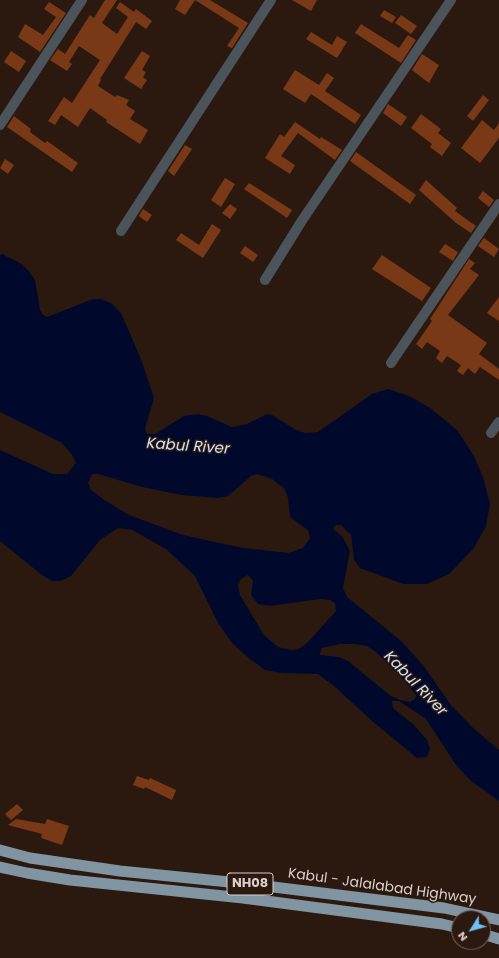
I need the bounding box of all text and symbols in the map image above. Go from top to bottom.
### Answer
water label: Kabul River [146,435,230,459]
water label: Kabul River [380,648,450,720]
street label: Kabul - Jalalabad Highway [287,865,477,909]
road number: NH08 [227,873,273,895]
north arrow [451,910,491,950]
text: N [453,928,471,945]

